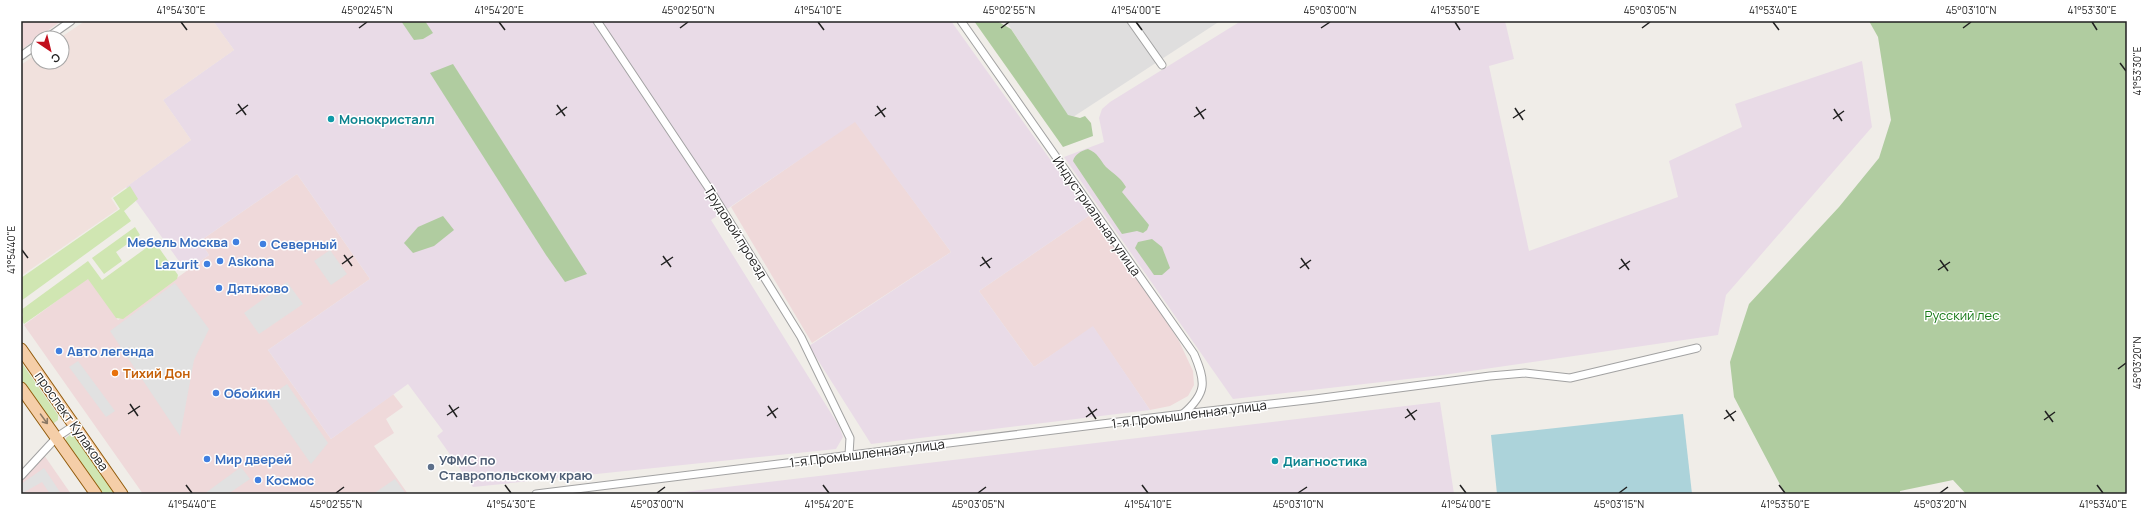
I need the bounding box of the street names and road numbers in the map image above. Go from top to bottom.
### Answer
street label: Индустриальная улица [1049,152,1145,280]
street label: Трудовой проезд [700,182,772,282]
street label: проспект Кулакова [31,368,113,474]
street label: 1-я Промышленная улица [1110,396,1268,432]
street label: 1-я Промышленная улица [788,435,946,471]

